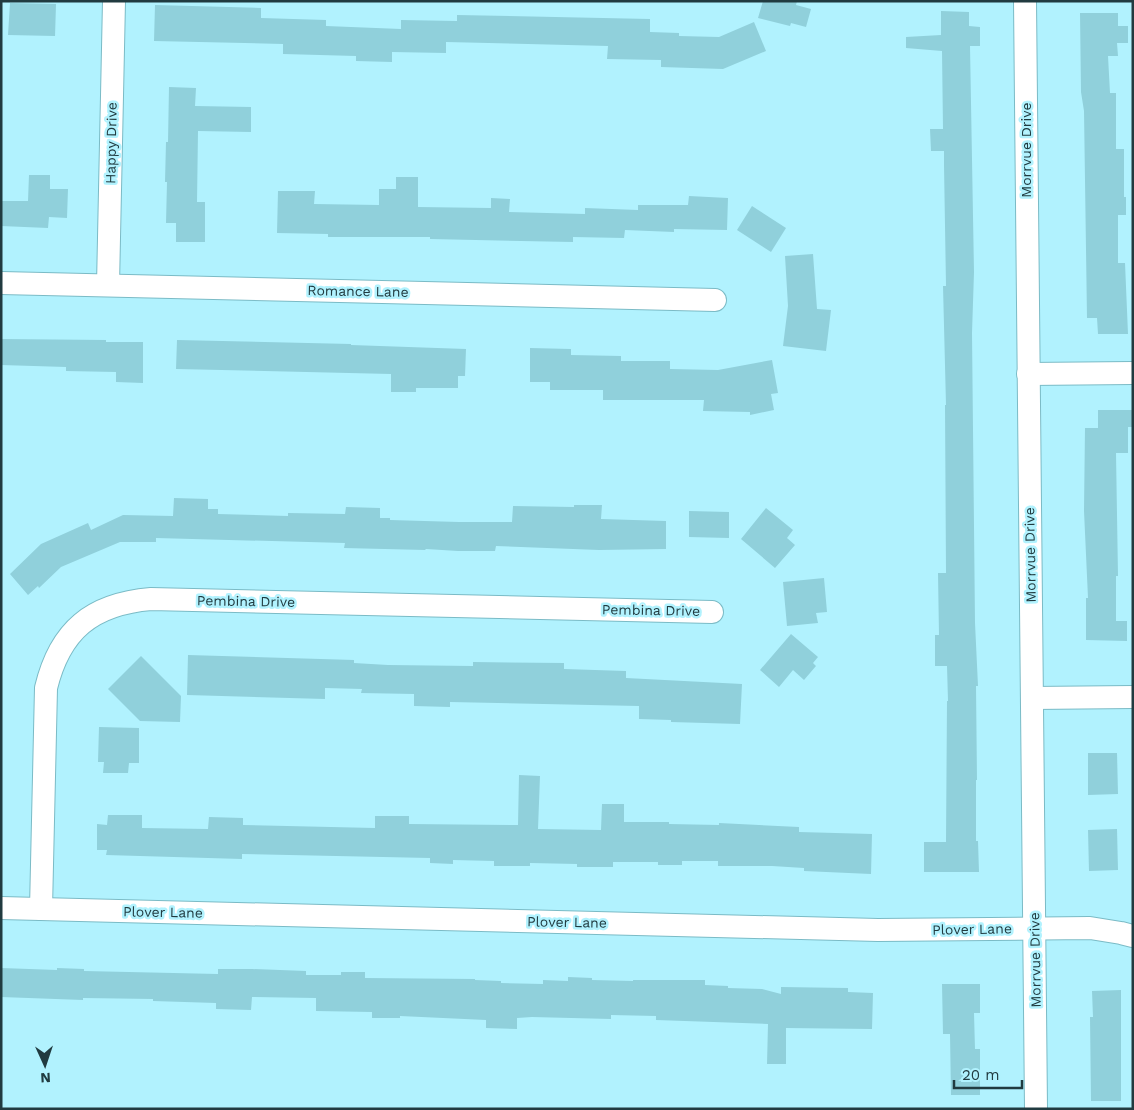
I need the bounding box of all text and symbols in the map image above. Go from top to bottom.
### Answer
street label: Happy Drive [102,102,120,184]
street label: Morrvue Drive [1018,102,1034,198]
street label: Romance Lane [307,282,409,300]
street label: Morrvue Drive [1021,507,1039,603]
street label: Pembina Drive [197,592,295,610]
street label: Pembina Drive [602,601,700,619]
street label: Plover Lane [123,903,203,921]
street label: Morrvue Drive [1026,912,1044,1008]
street label: Plover Lane [527,913,607,931]
street label: Plover Lane [932,920,1012,938]
north arrow [20,1040,70,1090]
scale bar [954,1058,1022,1090]
text: 20 m [962,1066,1000,1084]
text: N [40,1070,51,1086]

